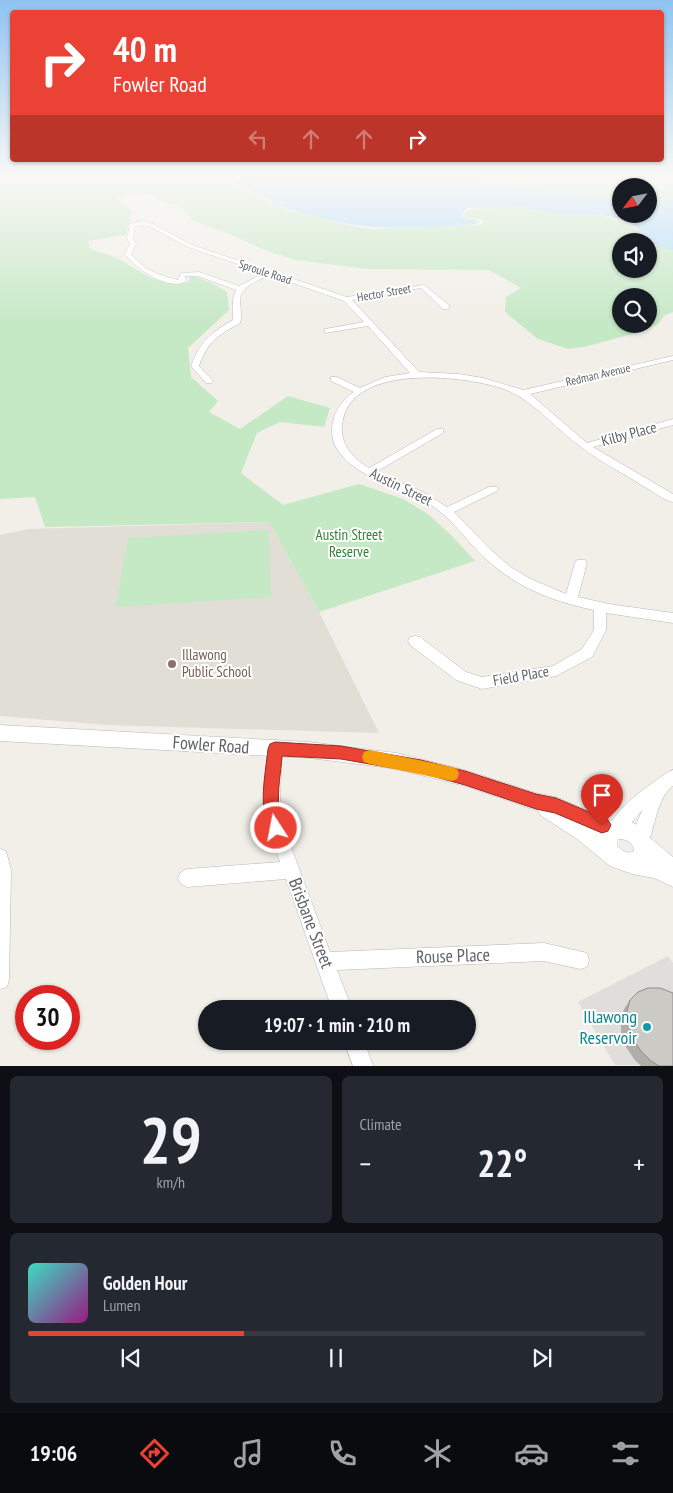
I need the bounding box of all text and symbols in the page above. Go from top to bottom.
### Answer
text: 40 m [113,26,177,72]
icon: right [30,30,95,95]
text: Fowler Road [113,70,207,98]
icon: left [244,125,272,153]
icon: ahead [297,125,325,153]
icon: ahead [350,125,378,153]
icon: right [403,125,431,153]
north arrow [612,178,658,222]
map controls [612,178,657,333]
button: sound [612,233,657,278]
street label: Sproule Road [237,256,294,287]
street label: Hector Street [356,280,413,305]
button: search [612,288,657,333]
street label: Redman Avenue [564,360,632,389]
street label: Kilby Place [599,417,659,450]
street label: Austin Street [367,463,435,510]
park label: Austin Street Reserve [316,525,382,561]
place label: Illawong Public School [182,645,252,681]
marker: Illawong Public School [166,658,178,670]
street label: Field Place [492,661,550,690]
street label: Fowler Road [172,730,250,759]
pin [581,774,623,825]
icon: arrive [588,781,616,809]
position arrow [249,801,301,853]
street label: Brisbane Street [284,874,339,971]
street label: Rouse Place [416,943,490,968]
speed limit sign: 30 [15,985,80,1050]
place label: Illawong Reservoir [580,1005,637,1049]
text: 19:07 · 1 min · 210 m [264,1013,410,1037]
marker: Illawong Reservoir [641,1021,653,1033]
text: 29 [140,1097,202,1181]
text: Climate [360,1114,402,1134]
text: 22° [477,1138,527,1187]
text: − [360,1145,371,1182]
text: + [633,1145,645,1182]
text: km/h [157,1172,185,1192]
text: Golden Hour [103,1271,187,1295]
text: Lumen [103,1295,140,1315]
icon: previous [117,1344,145,1372]
icon: pause [322,1344,350,1372]
icon: next [528,1344,556,1372]
icon: directions [137,1436,172,1471]
icon: music [231,1436,266,1471]
icon: phone [325,1436,360,1471]
icon: climate [420,1436,455,1471]
icon: car [514,1436,549,1471]
icon: filters [608,1436,643,1471]
text: 19:06 [30,1439,77,1467]

